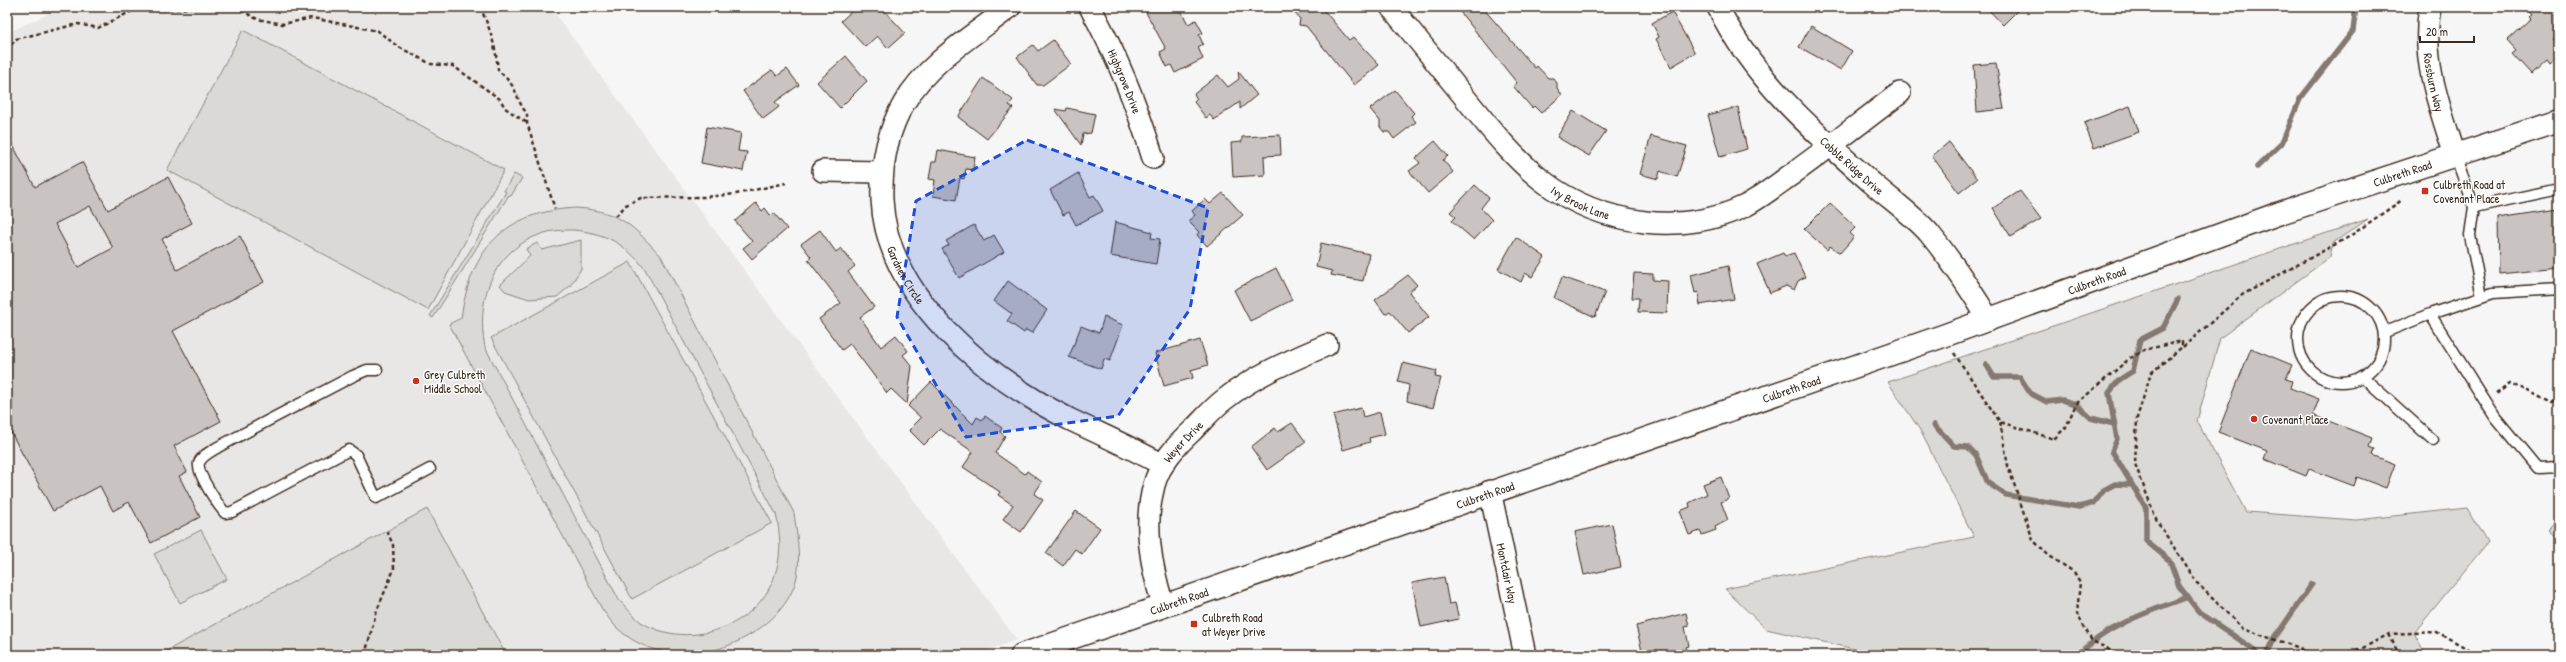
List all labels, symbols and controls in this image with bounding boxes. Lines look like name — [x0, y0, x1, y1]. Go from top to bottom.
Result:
scale bar — [2420, 18, 2474, 44]
text: 20 m — [2426, 23, 2448, 40]
street label: Highgrove Drive — [1104, 46, 1146, 116]
street label: Rossburn Way — [2420, 52, 2449, 114]
street label: Cobble Ridge Drive — [1817, 132, 1888, 198]
street label: Culbreth Road — [2371, 155, 2434, 190]
place label: Culbreth Road at Covenant Place — [2433, 176, 2506, 207]
street label: Ivy Brook Lane — [1548, 181, 1612, 223]
marker: Culbreth Road at Covenant Place — [2420, 186, 2430, 196]
street label: Gardner Circle — [883, 243, 929, 307]
street label: Culbreth Road — [2065, 262, 2128, 298]
place label: Grey Culbreth Middle School — [424, 366, 485, 397]
street label: Culbreth Road — [1760, 371, 1823, 407]
marker: Grey Culbreth Middle School — [411, 376, 421, 386]
place label: Covenant Place — [2262, 411, 2329, 428]
marker: Covenant Place — [2249, 414, 2259, 424]
street label: Weyer Drive — [1159, 416, 1207, 466]
street label: Culbreth Road — [1454, 477, 1517, 513]
street label: Montclair Way — [1493, 541, 1522, 605]
street label: Culbreth Road — [1147, 583, 1211, 619]
place label: Culbreth Road at Weyer Drive — [1202, 609, 1266, 640]
marker: Culbreth Road at Weyer Drive — [1189, 619, 1199, 629]

